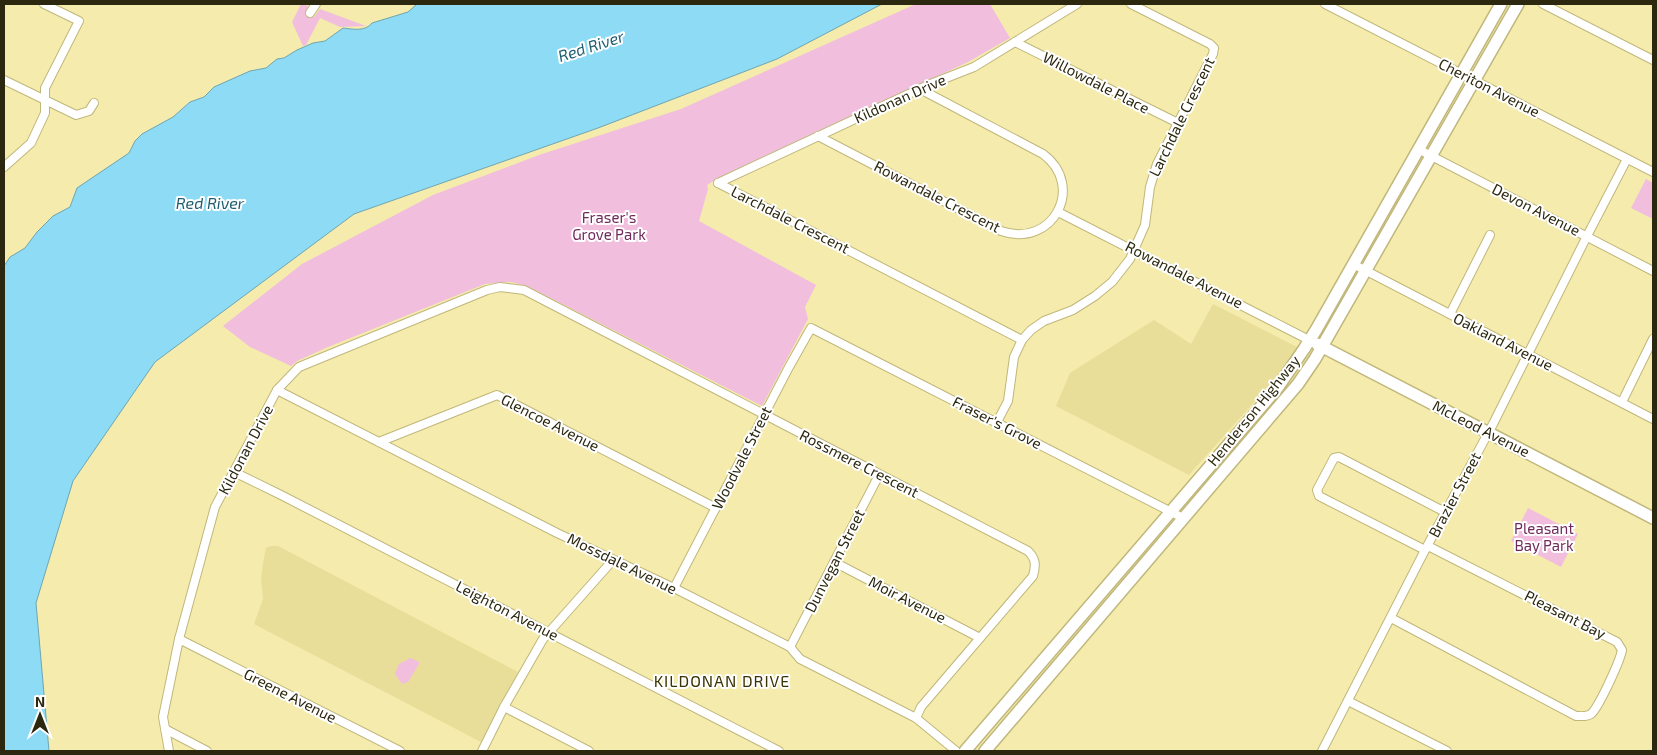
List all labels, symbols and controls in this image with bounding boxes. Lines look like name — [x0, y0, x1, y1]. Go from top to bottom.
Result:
water label: Red River — [555, 26, 627, 65]
street label: Willowdale Place — [1040, 47, 1153, 117]
street label: Larchdale Crescent — [1144, 54, 1218, 179]
street label: Cheriton Avenue — [1436, 54, 1543, 120]
street label: Kildonan Drive — [851, 70, 948, 126]
street label: Rowandale Crescent — [871, 156, 1004, 236]
street label: Devon Avenue — [1489, 179, 1583, 239]
street label: Larchdale Crescent — [728, 182, 853, 257]
water label: Red River — [176, 193, 245, 212]
park label: Fraser's Grove Park — [572, 208, 646, 243]
street label: Rowandale Avenue — [1123, 237, 1246, 312]
street label: Oakland Avenue — [1451, 308, 1556, 374]
street label: Henderson Highway — [1203, 351, 1303, 469]
street label: Glencoe Avenue — [498, 390, 603, 455]
street label: Fraser's Grove — [950, 392, 1045, 452]
street label: McLeod Avenue — [1430, 396, 1533, 460]
street label: Kildonan Drive — [214, 402, 276, 497]
street label: Woodvale Street — [707, 403, 775, 512]
street label: Rossmere Crescent — [797, 425, 922, 501]
street label: Brazier Street — [1424, 449, 1484, 540]
street label: Dunvegan Street — [800, 506, 868, 615]
park label: Pleasant Bay Park — [1514, 519, 1574, 554]
street label: Mossdale Avenue — [565, 529, 680, 597]
street label: Moir Avenue — [866, 572, 949, 626]
street label: Leighton Avenue — [453, 576, 562, 644]
street label: Pleasant Bay — [1522, 586, 1609, 642]
street label: Greene Avenue — [241, 664, 340, 726]
district label: KILDONAN DRIVE — [654, 671, 790, 690]
north arrow — [15, 690, 65, 740]
text: N — [35, 693, 45, 710]

